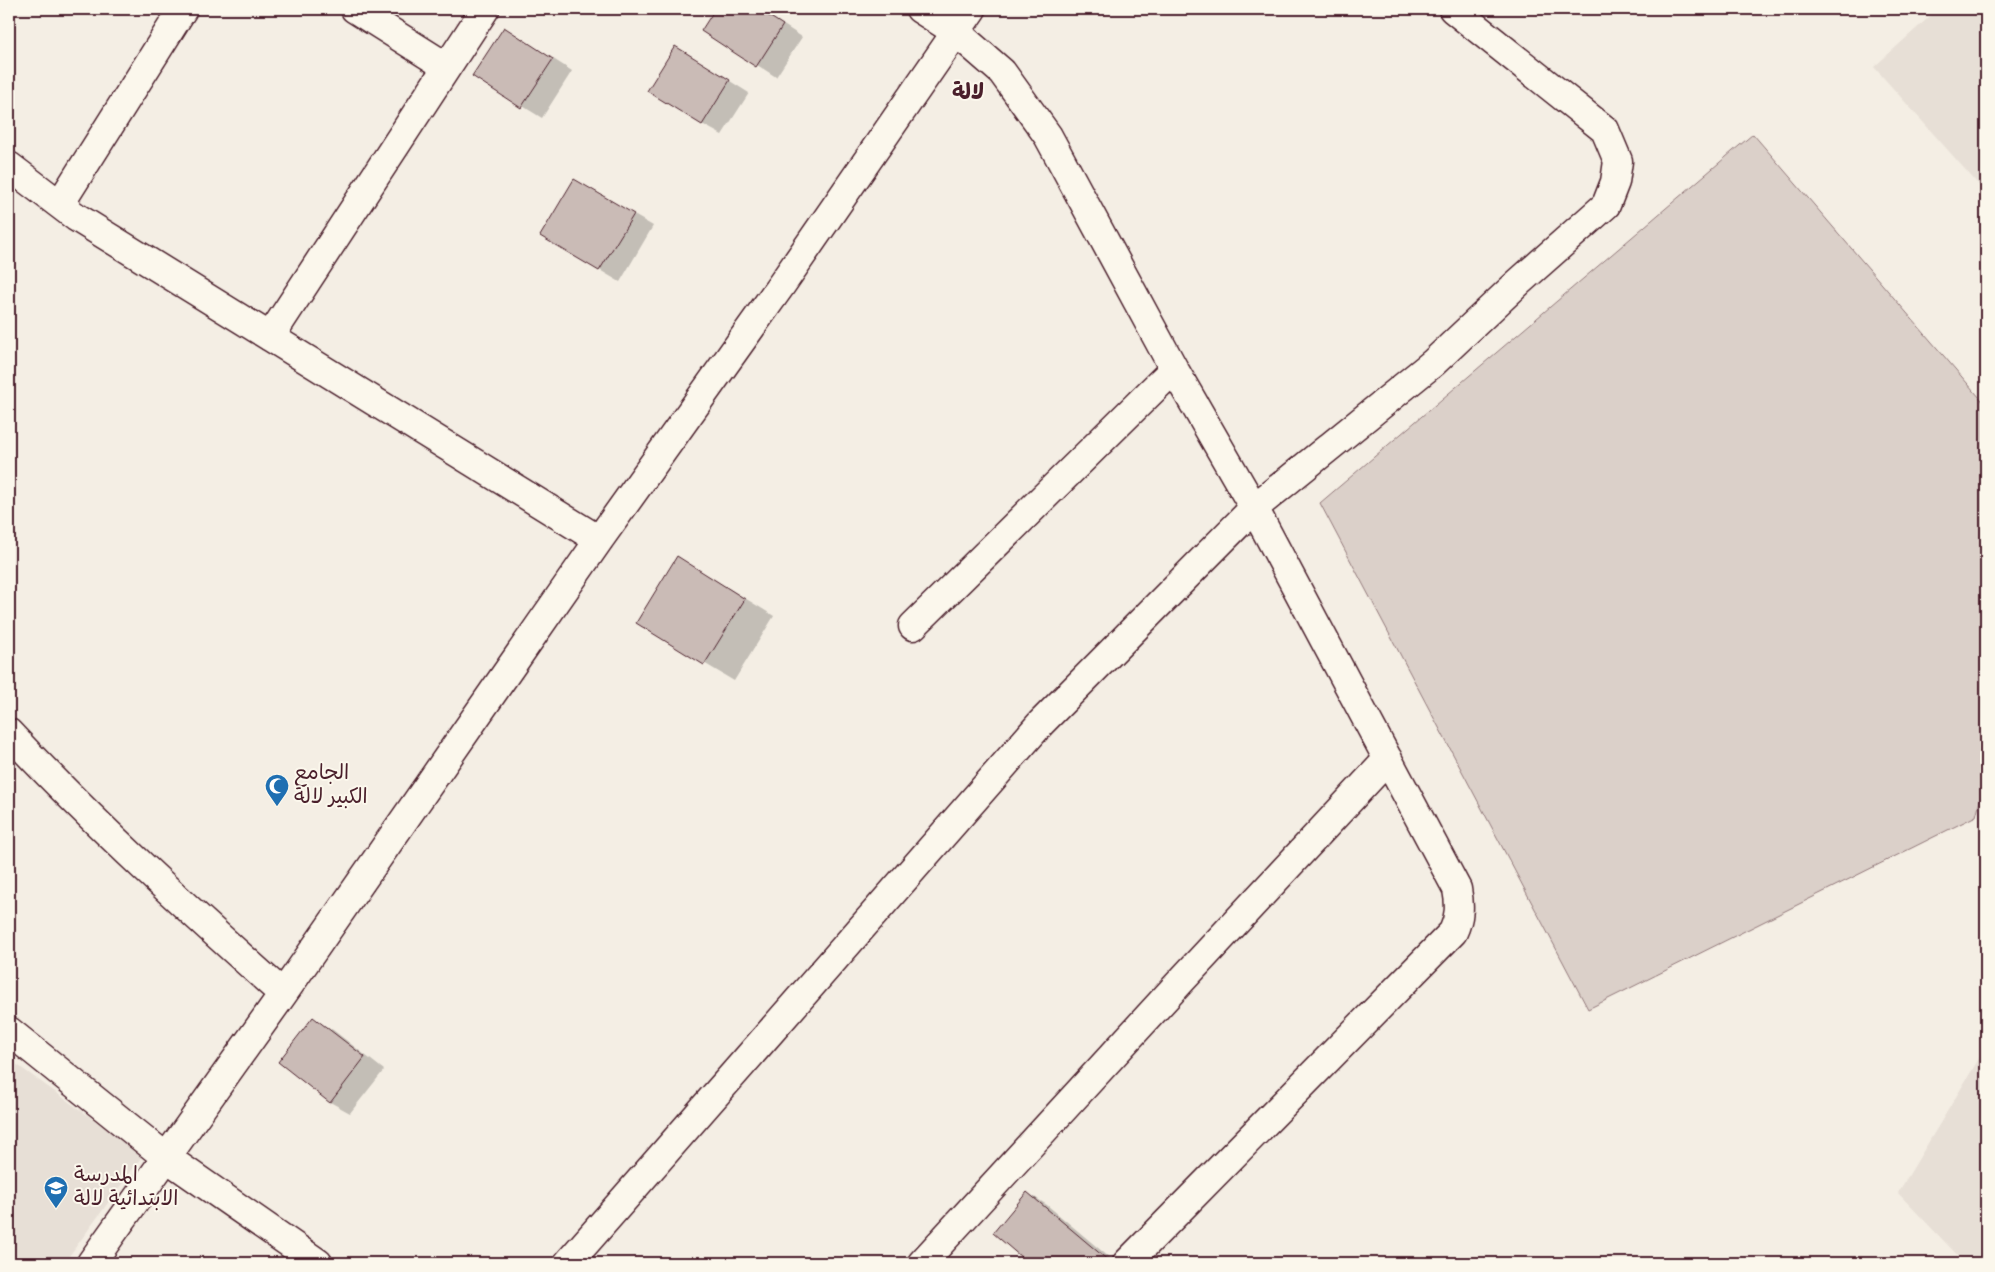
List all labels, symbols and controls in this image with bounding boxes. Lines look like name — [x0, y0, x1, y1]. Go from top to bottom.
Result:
district label: لالة — [952, 78, 984, 110]
place label: الجامع الكبير لالة — [294, 759, 368, 813]
mosque icon: الجامع الكبير لالة — [264, 773, 290, 807]
place label: المدرسة الابتدائية لالة — [74, 1161, 178, 1215]
school or university icon: المدرسة الابتدائية لالة — [43, 1175, 69, 1209]

